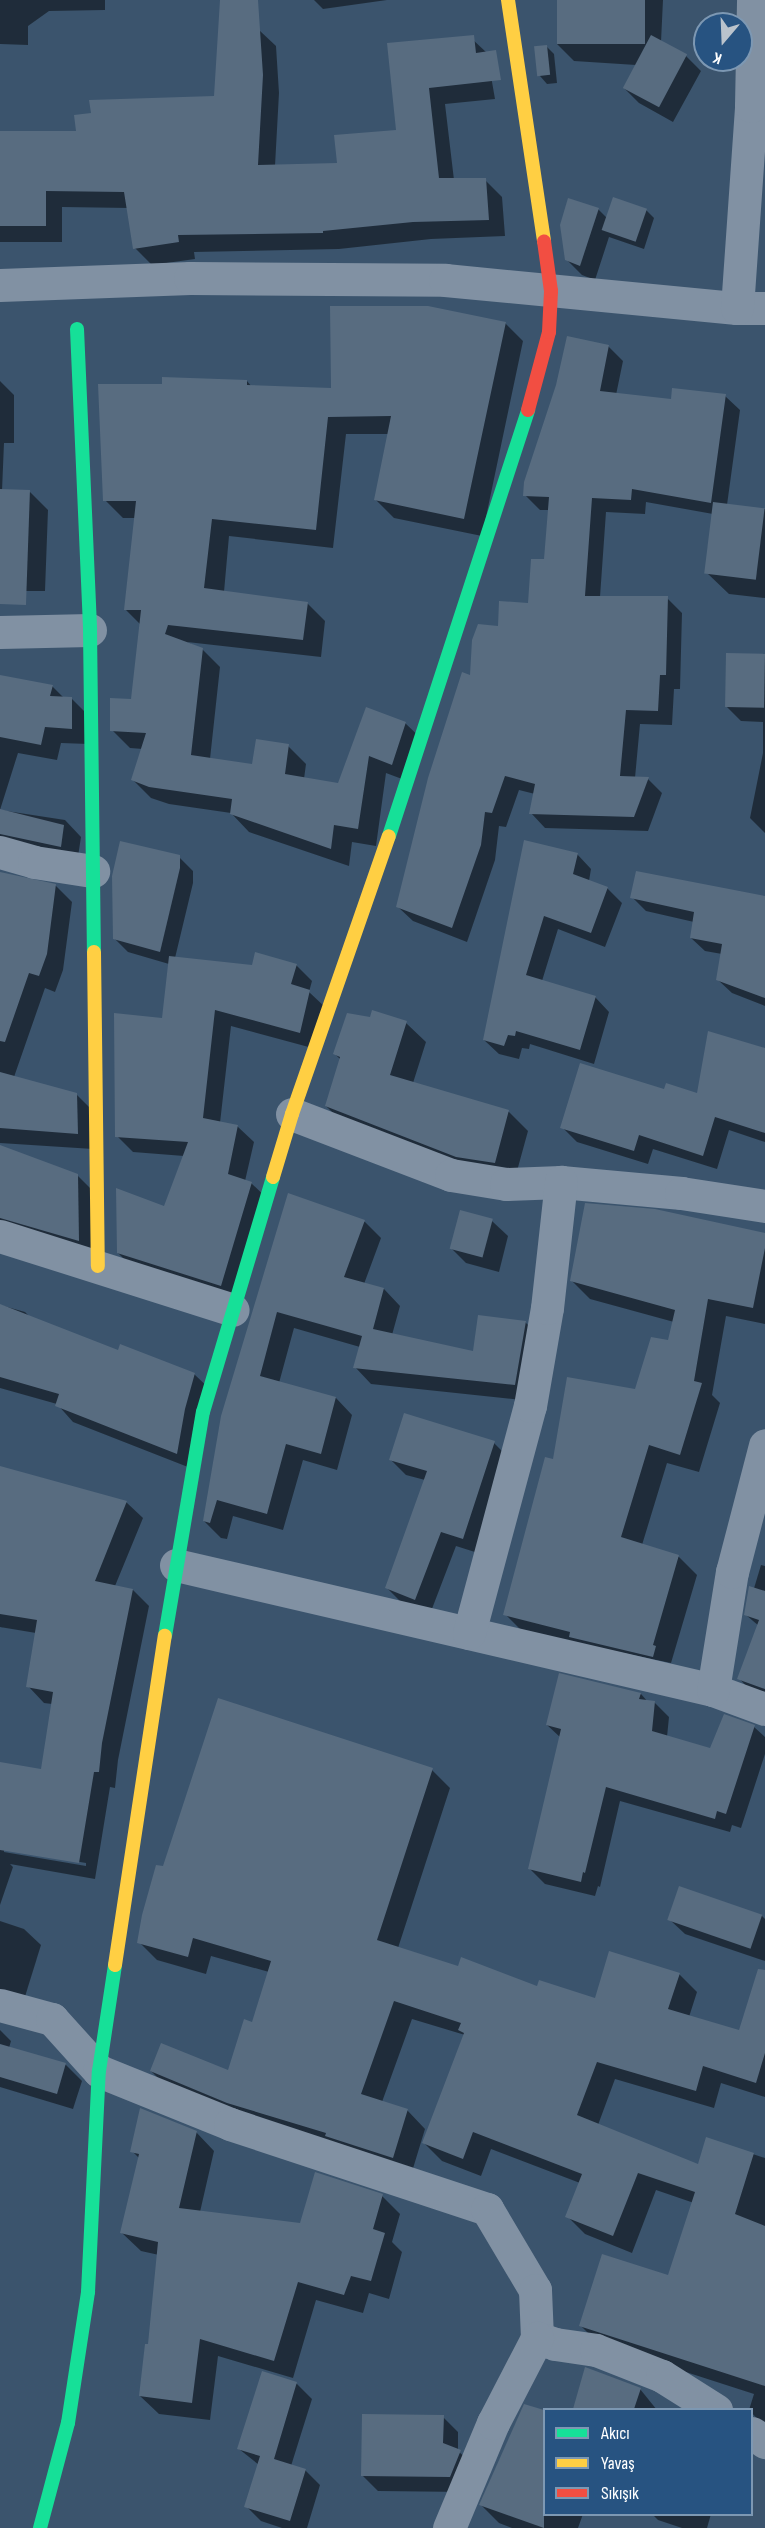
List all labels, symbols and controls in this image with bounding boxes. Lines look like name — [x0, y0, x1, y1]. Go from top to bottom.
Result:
north arrow — [693, 12, 753, 72]
text: K — [711, 47, 724, 68]
legend — [543, 2408, 753, 2516]
text: Akıcı — [601, 2423, 630, 2444]
text: Yavaş — [601, 2453, 635, 2474]
text: Sıkışık — [601, 2483, 639, 2504]

